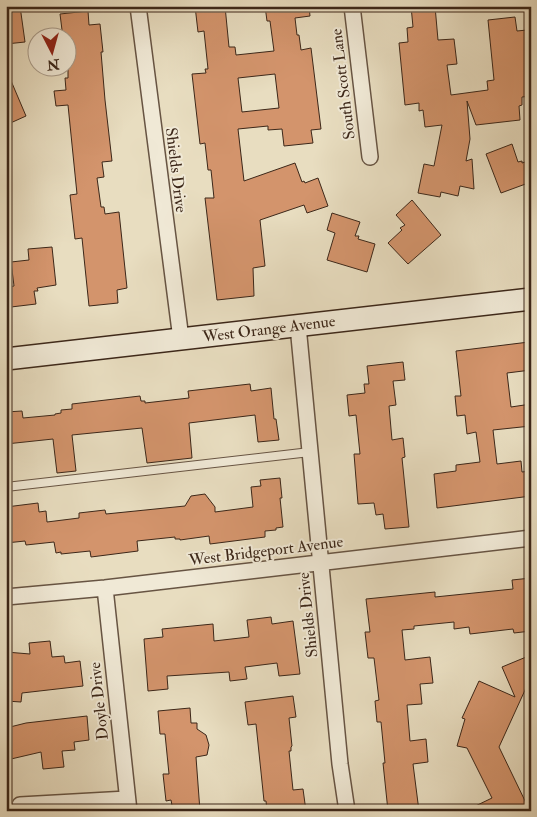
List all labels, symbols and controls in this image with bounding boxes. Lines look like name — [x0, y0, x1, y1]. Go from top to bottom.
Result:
street label: South Scott Lane — [326, 27, 360, 141]
north arrow — [28, 28, 78, 78]
text: N — [46, 55, 61, 74]
street label: Shields Drive — [161, 126, 191, 214]
street label: West Orange Avenue — [200, 311, 337, 347]
street label: West Bridgeport Avenue — [187, 532, 345, 571]
street label: Shields Drive — [294, 571, 322, 659]
street label: Doyle Drive — [85, 661, 113, 741]

